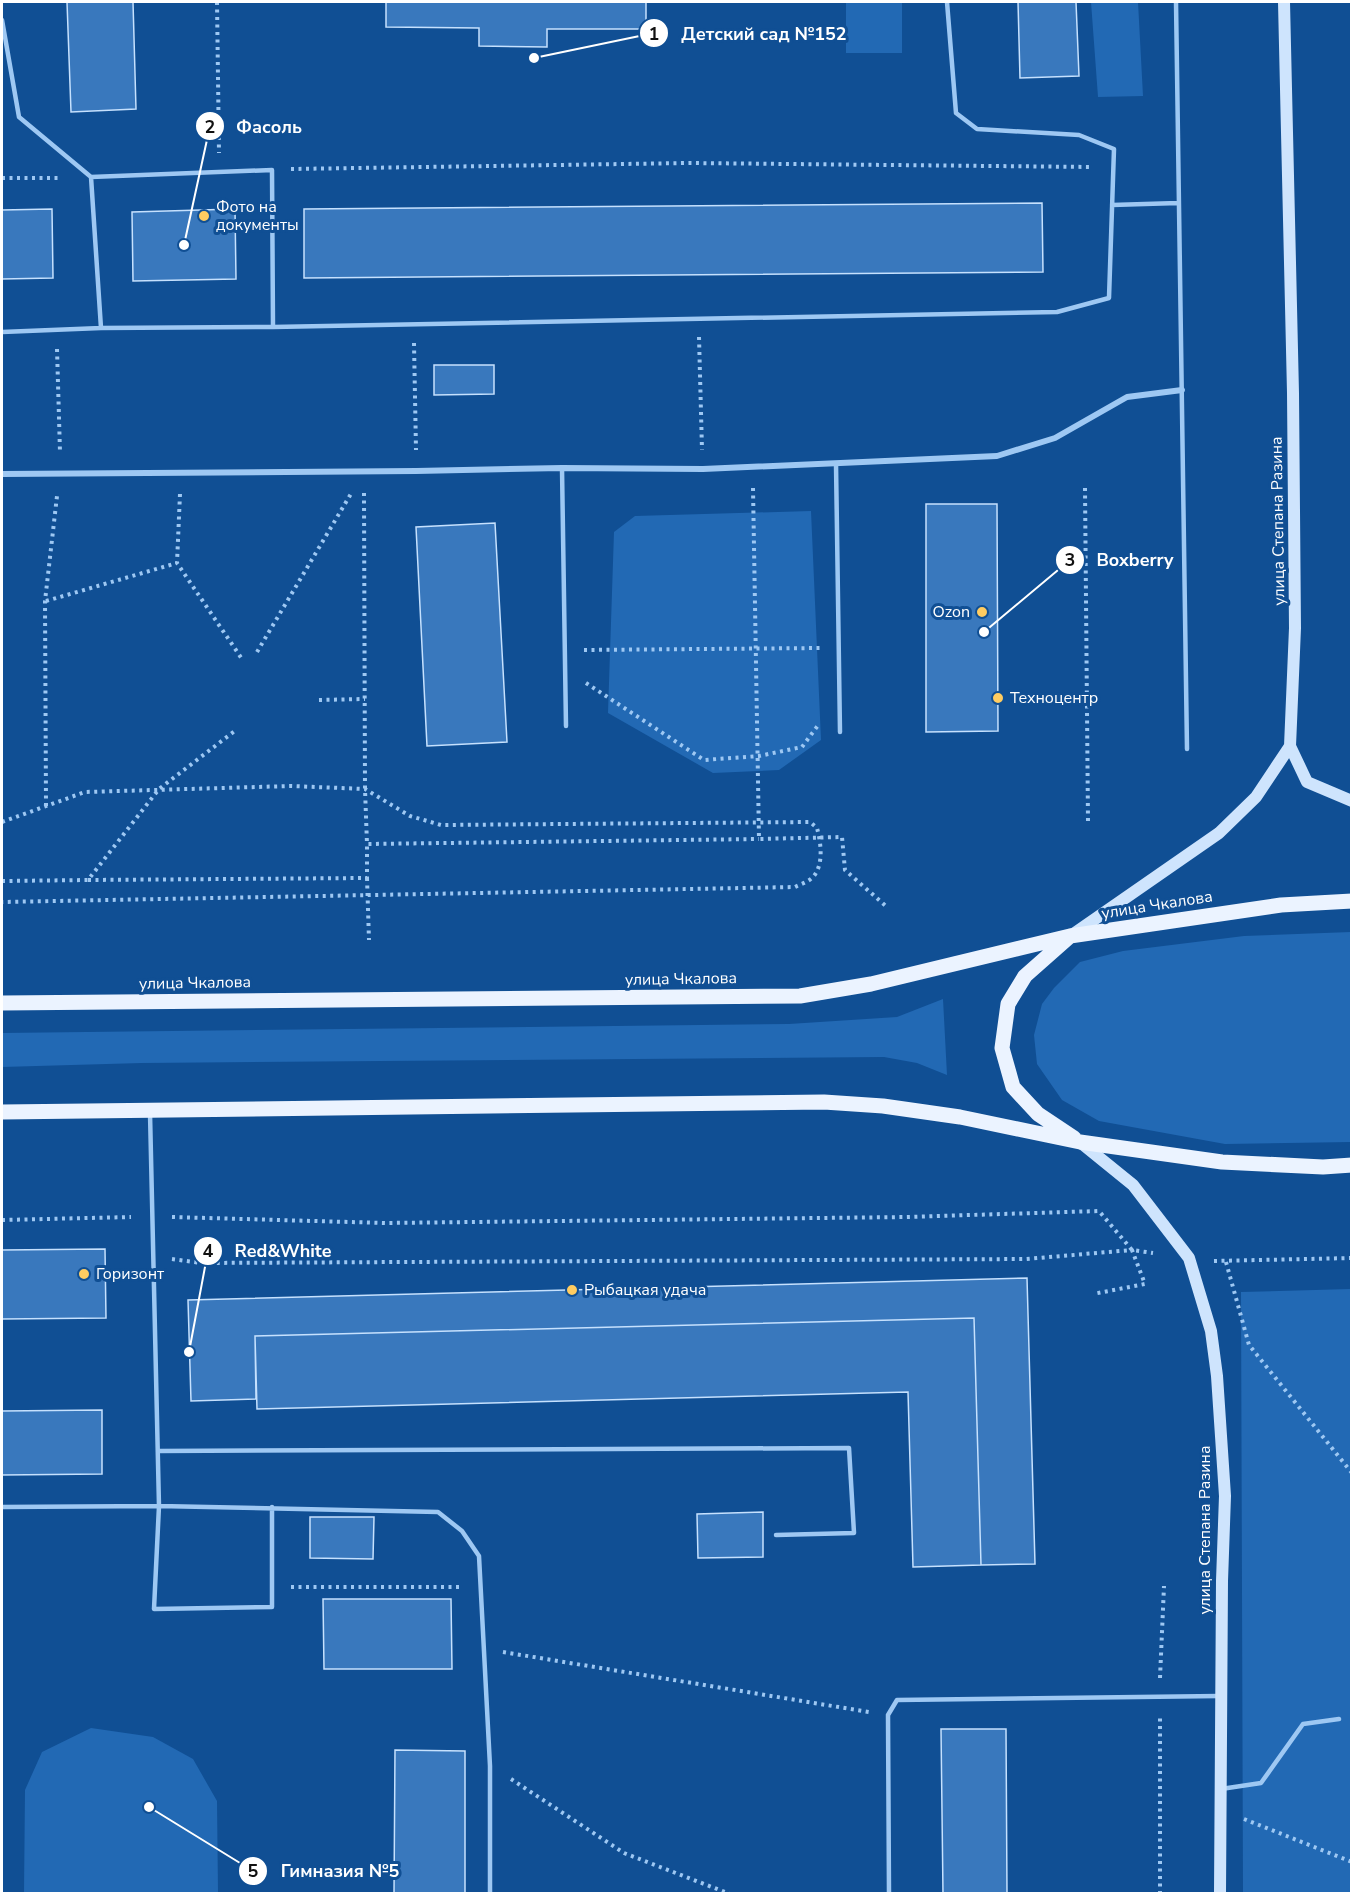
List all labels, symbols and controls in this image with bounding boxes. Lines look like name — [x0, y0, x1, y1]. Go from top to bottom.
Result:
callout: Детский сад №152 — [639, 15, 858, 51]
text: 1 — [649, 22, 659, 46]
text: Детский сад №152 — [681, 22, 847, 46]
callout: Фасоль — [195, 108, 314, 144]
text: 2 — [205, 115, 215, 139]
text: Фасоль — [236, 115, 302, 139]
place label: Фото на документы — [216, 196, 299, 236]
marker: Фото на документы — [197, 209, 211, 223]
street label: улица Степана Разина — [1266, 436, 1290, 606]
callout: Boxberry — [1055, 542, 1186, 578]
text: 3 — [1065, 548, 1075, 572]
text: Boxberry — [1096, 548, 1174, 572]
place label: Ozon — [932, 601, 970, 623]
marker: Ozon — [975, 605, 989, 619]
place label: Техноцентр — [1010, 687, 1098, 709]
marker: Техноцентр — [991, 691, 1005, 705]
street label: улица Чкалова — [1100, 885, 1214, 925]
street label: улица Чкалова — [625, 967, 737, 991]
street label: улица Чкалова — [139, 971, 251, 995]
callout: Red&White — [193, 1233, 344, 1269]
text: 4 — [203, 1239, 214, 1263]
text: Red&White — [235, 1239, 332, 1263]
place label: Горизонт — [96, 1263, 165, 1285]
marker: Горизонт — [77, 1267, 91, 1281]
place label: Рыбацкая удача — [584, 1279, 706, 1301]
marker: Рыбацкая удача — [565, 1283, 579, 1297]
street label: улица Степана Разина — [1194, 1445, 1216, 1615]
callout: Гимназия №5 — [238, 1853, 411, 1889]
text: 5 — [248, 1859, 259, 1883]
text: Гимназия №5 — [281, 1859, 400, 1883]

